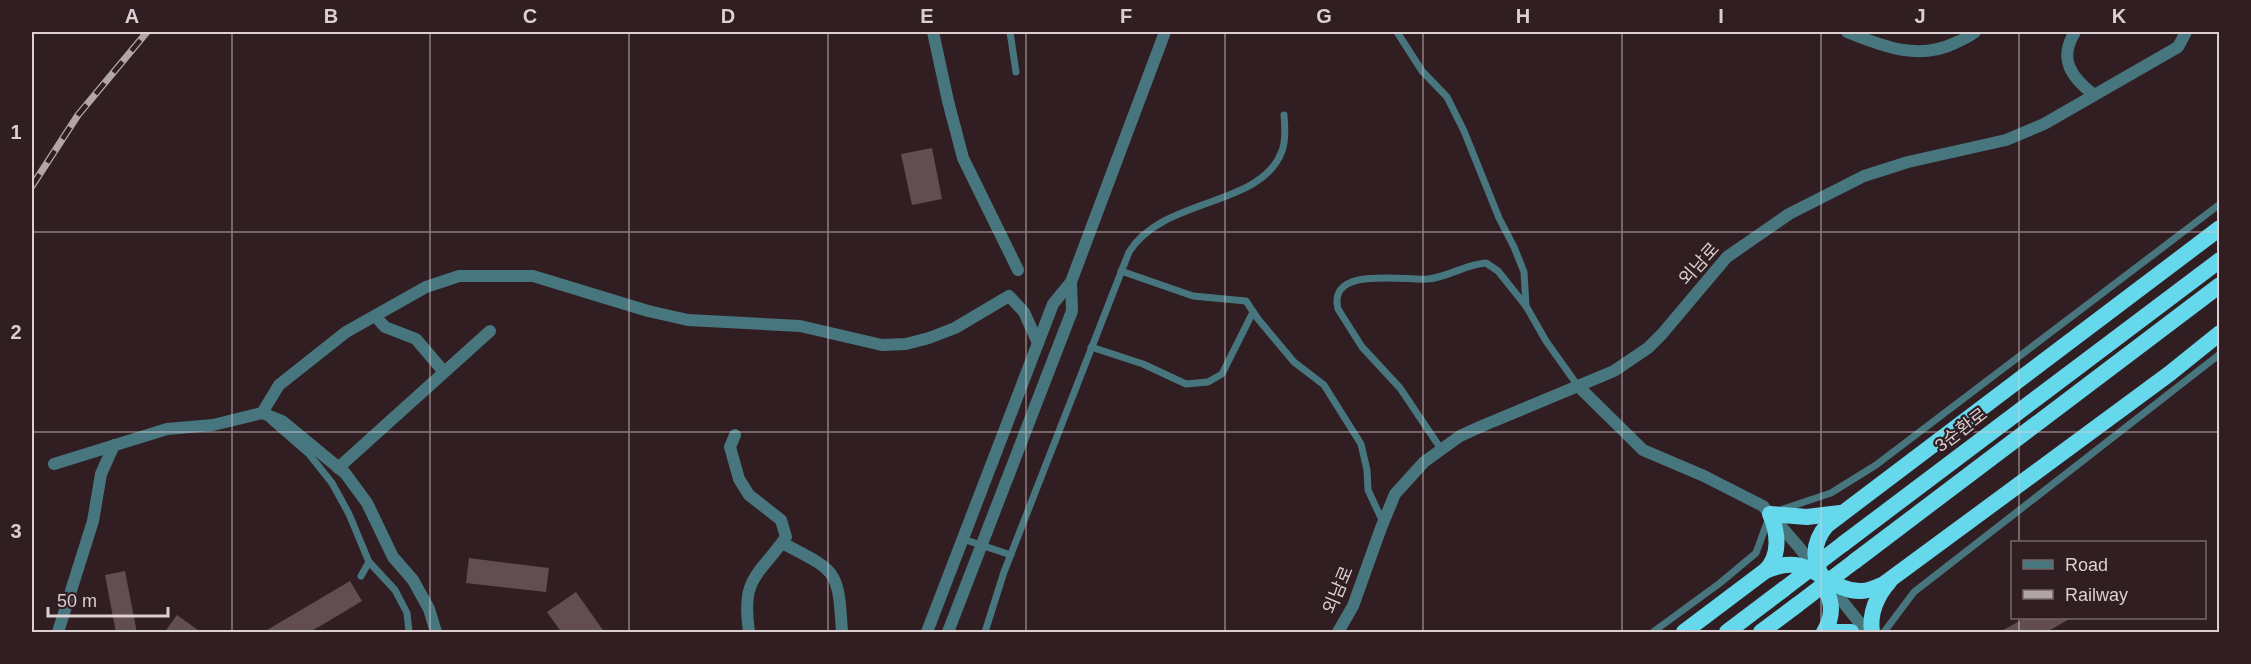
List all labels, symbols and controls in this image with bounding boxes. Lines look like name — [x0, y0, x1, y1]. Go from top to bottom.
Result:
text: A — [125, 5, 139, 27]
text: B — [324, 5, 338, 27]
text: C — [523, 5, 537, 27]
text: D — [721, 5, 735, 27]
text: E — [920, 5, 934, 27]
text: F — [1120, 5, 1132, 27]
text: G — [1316, 5, 1332, 27]
text: H — [1516, 5, 1530, 27]
text: I — [1718, 5, 1724, 27]
text: J — [1914, 5, 1926, 27]
text: K — [2112, 5, 2127, 27]
text: 1 — [10, 121, 22, 143]
street label: 외남로 — [1675, 239, 1723, 289]
text: 2 — [10, 321, 22, 343]
street label: 3순환로 — [1931, 404, 1991, 456]
text: 3 — [10, 520, 22, 542]
legend — [2011, 541, 2206, 619]
text: Road — [2065, 555, 2108, 575]
street label: 외남로 — [1319, 563, 1357, 617]
scale bar — [48, 580, 168, 618]
text: Railway — [2065, 585, 2128, 605]
text: 50 m — [57, 591, 97, 611]

